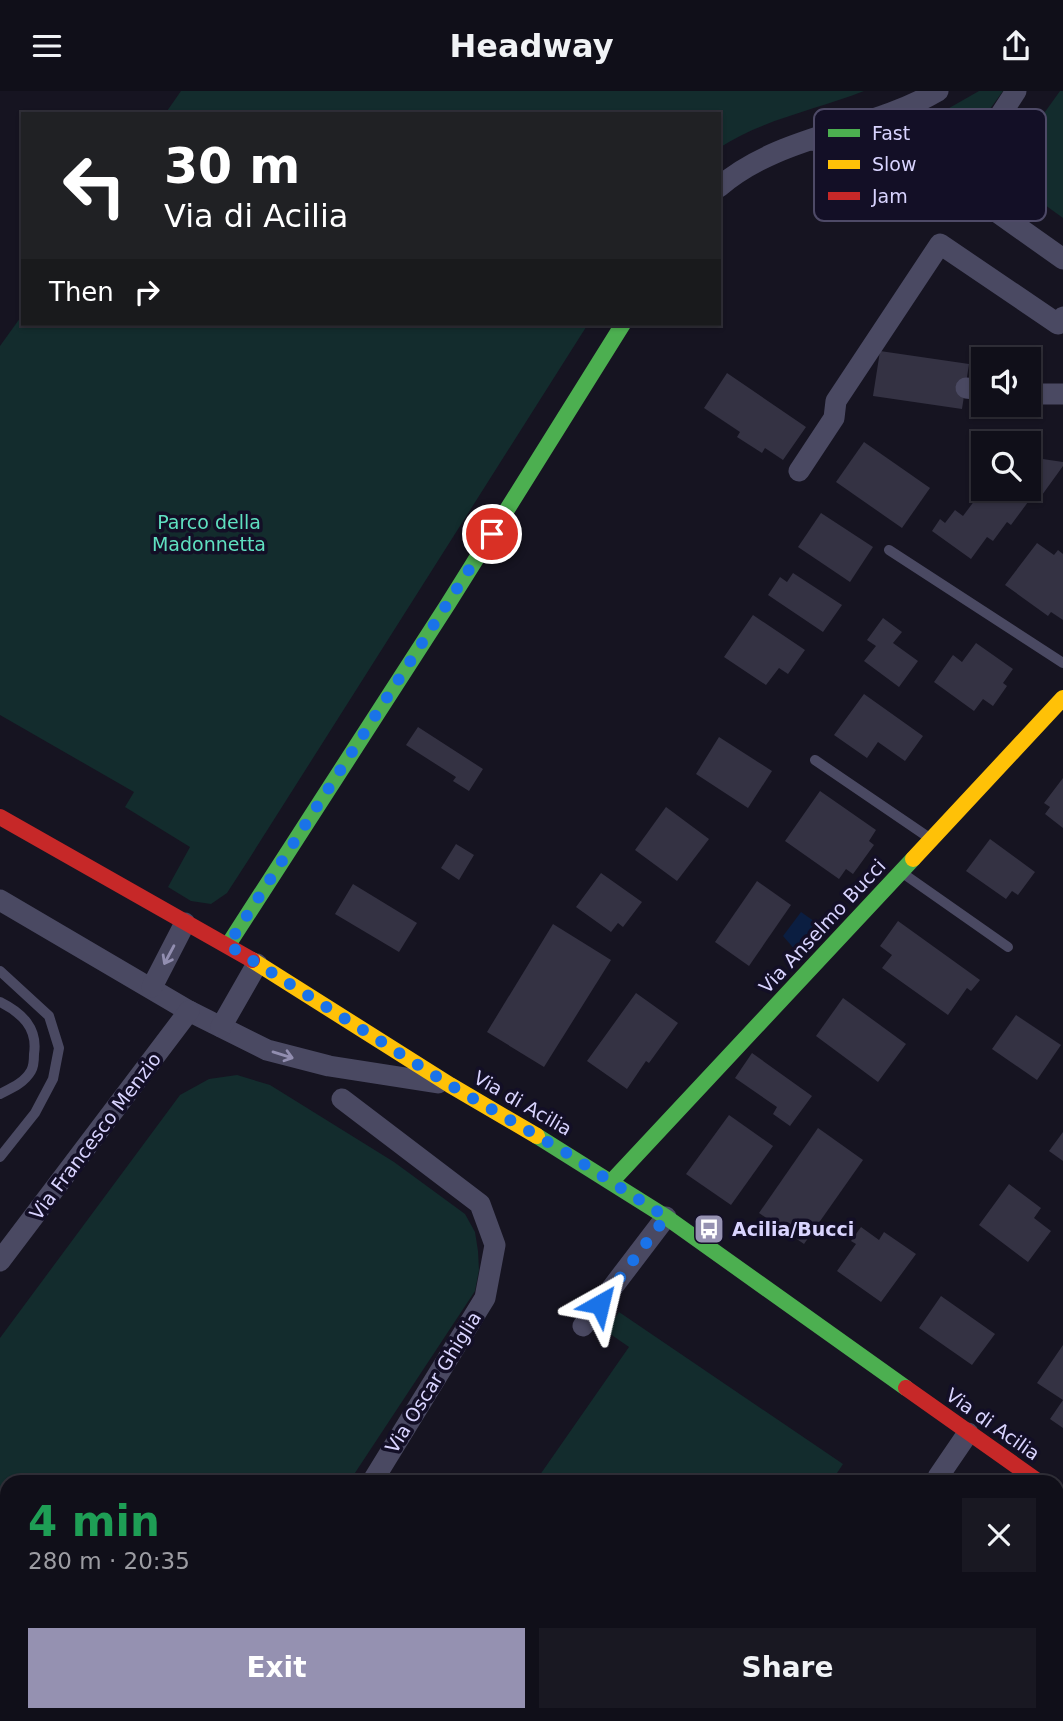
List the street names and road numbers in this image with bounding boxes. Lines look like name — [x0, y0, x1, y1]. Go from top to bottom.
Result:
street label: Via Anselmo Bucci — [754, 855, 890, 997]
street label: Via Francesco Menzio — [25, 1048, 165, 1224]
street label: Via di Acilia — [470, 1066, 576, 1140]
street label: Via Oscar Ghiglia — [381, 1307, 485, 1457]
street label: Via di Acilia — [942, 1384, 1044, 1464]

